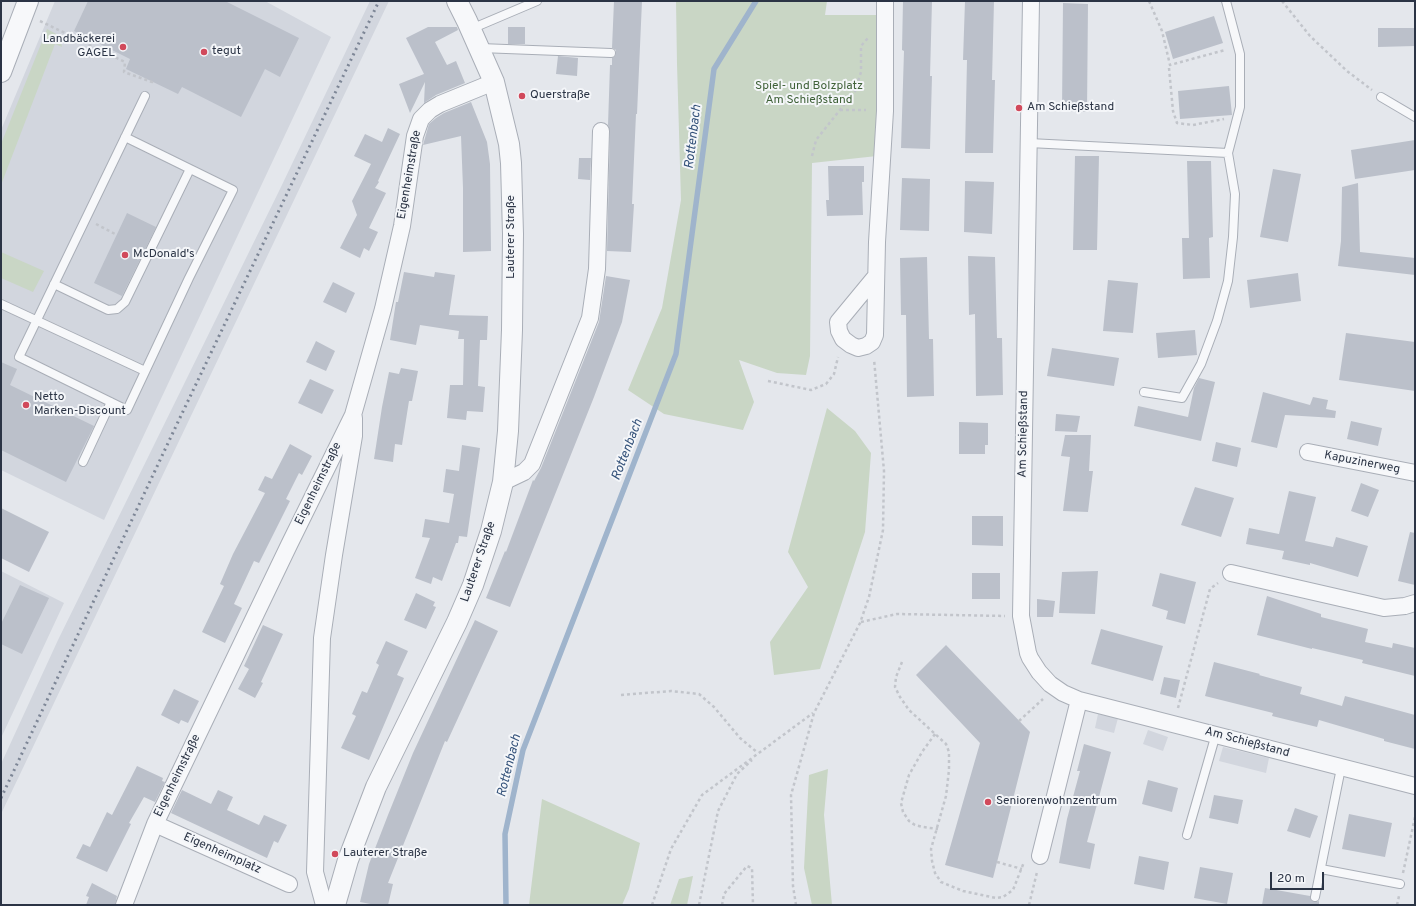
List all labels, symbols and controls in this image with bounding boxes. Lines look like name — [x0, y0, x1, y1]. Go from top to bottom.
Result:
place label: Landbäckerei GAGEL — [43, 33, 115, 61]
marker: Landbäckerei GAGEL — [118, 42, 128, 52]
place label: tegut — [212, 45, 241, 59]
marker: tegut — [199, 47, 209, 57]
park label: Spiel- und Bolzplatz Am Schießstand — [755, 80, 863, 108]
place label: Querstraße — [530, 89, 590, 103]
marker: Querstraße — [517, 91, 527, 101]
place label: Am Schießstand — [1027, 101, 1114, 115]
marker: Am Schießstand — [1014, 103, 1024, 113]
water label: Rottenbach — [682, 104, 706, 170]
street label: Eigenheimstraße — [395, 129, 425, 221]
street label: Lauterer Straße — [505, 195, 519, 279]
place label: McDonald's — [133, 248, 195, 262]
marker: McDonald's — [120, 250, 130, 260]
street label: Am Schießstand — [1016, 390, 1032, 478]
place label: Netto Marken-Discount — [34, 391, 126, 419]
marker: Netto Marken-Discount — [21, 400, 31, 410]
water label: Rottenbach — [609, 417, 647, 483]
street label: Eigenheimstraße — [293, 440, 345, 528]
street label: Kapuzinerweg — [1323, 449, 1401, 477]
street label: Lauterer Straße — [458, 520, 500, 604]
street label: Am Schießstand — [1203, 725, 1291, 761]
street label: Eigenheimstraße — [152, 732, 204, 820]
water label: Rottenbach — [495, 733, 525, 799]
place label: Seniorenwohnzentrum — [996, 795, 1117, 809]
marker: Seniorenwohnzentrum — [983, 797, 993, 807]
street label: Eigenheimplatz — [181, 830, 263, 878]
place label: Lauterer Straße — [343, 847, 427, 861]
marker: Lauterer Straße — [330, 849, 340, 859]
scale bar — [1272, 864, 1326, 890]
text: 20 m — [1277, 871, 1305, 887]

